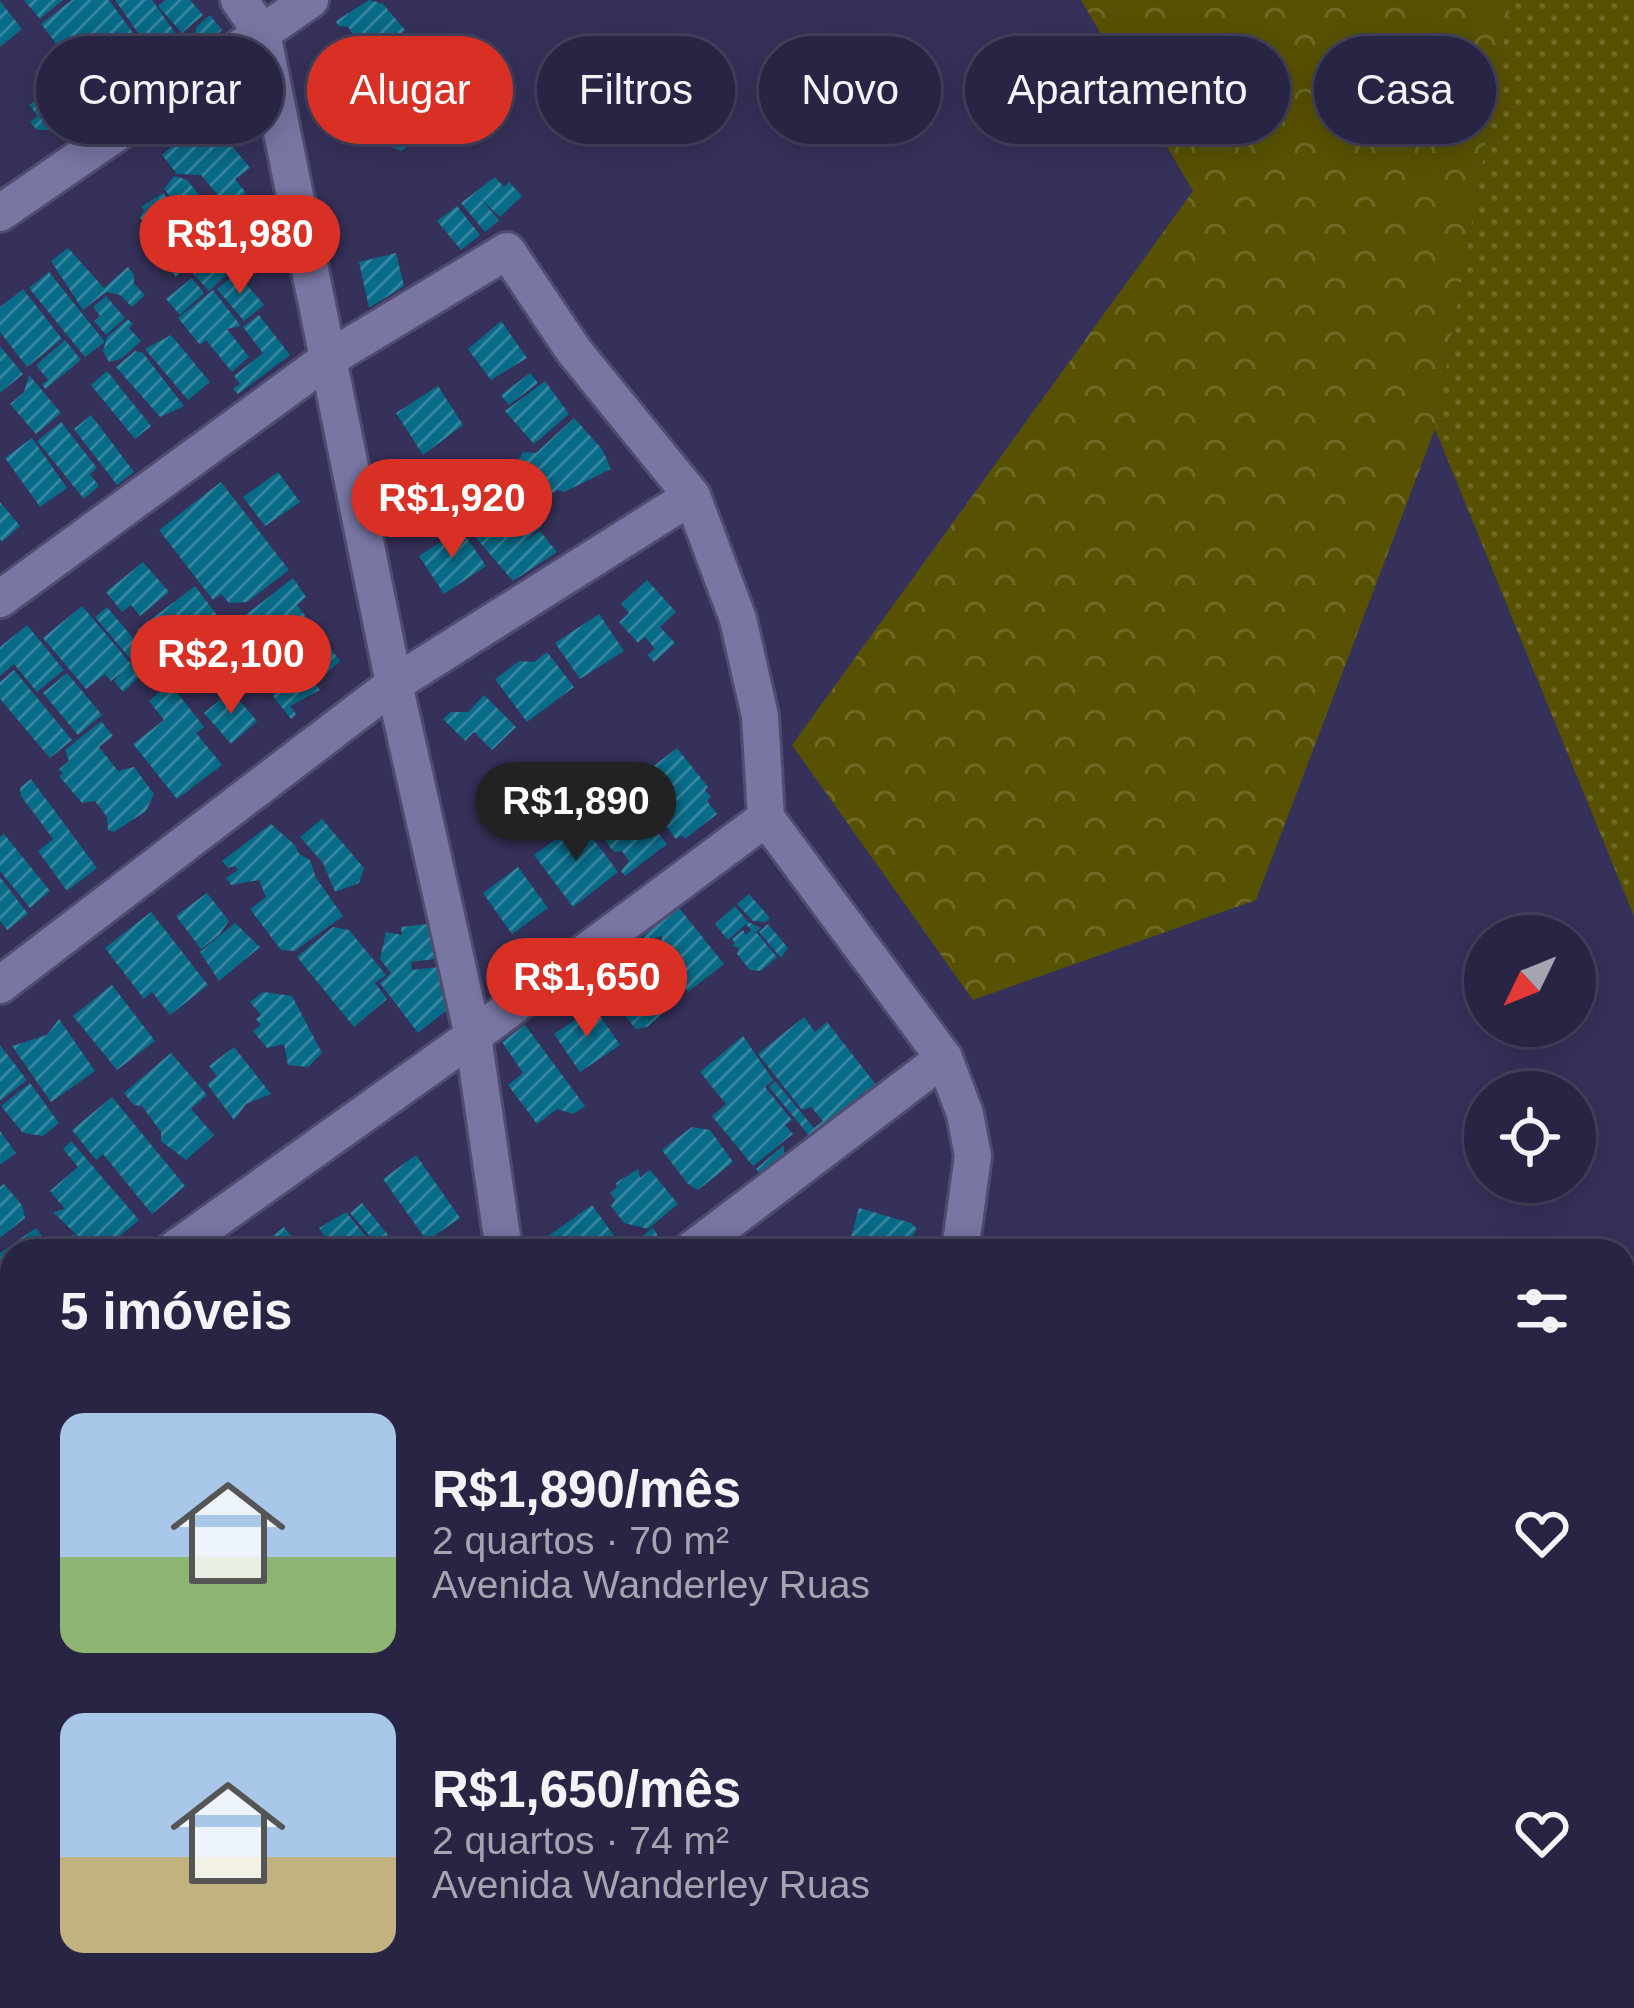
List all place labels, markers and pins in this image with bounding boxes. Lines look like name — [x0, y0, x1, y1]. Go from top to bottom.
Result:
pin: R$1,980 — [129, 195, 351, 297]
pin: R$1,920 — [341, 459, 563, 561]
pin: R$2,100 — [120, 615, 342, 717]
pin: R$1,890 — [465, 762, 687, 864]
pin: R$1,650 — [476, 938, 698, 1040]

